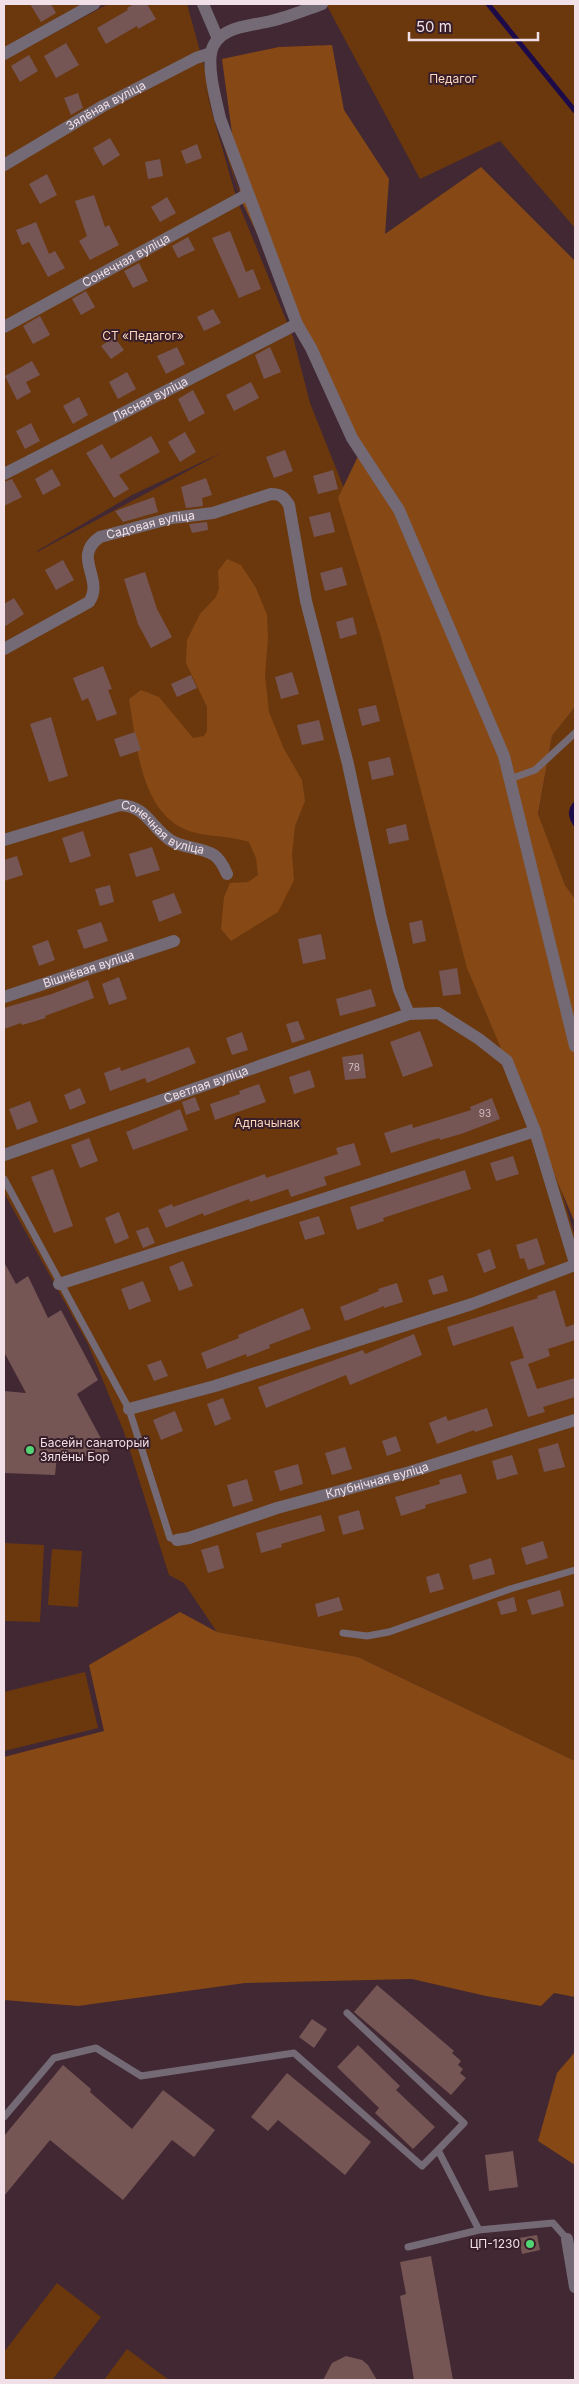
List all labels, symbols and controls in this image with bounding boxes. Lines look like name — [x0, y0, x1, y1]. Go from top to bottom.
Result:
scale bar — [409, 10, 538, 42]
text: 50 m — [416, 17, 452, 36]
park label: Педагог — [429, 71, 477, 86]
street label: Зялёная вуліца — [63, 77, 148, 133]
street label: Сонечная вуліца — [79, 230, 172, 290]
park label: СТ «Педагог» — [102, 328, 184, 343]
street label: Лясная вуліца — [109, 373, 190, 424]
street label: Садовая вуліца — [104, 507, 195, 542]
street label: Сонечная вуліца — [120, 797, 206, 857]
street label: Вішнёвая вуліца — [41, 947, 136, 991]
house number: 78 — [348, 1061, 360, 1073]
street label: Светлая вуліца — [162, 1063, 250, 1106]
house number: 93 — [479, 1107, 491, 1119]
park label: Адпачынак — [234, 1115, 300, 1130]
place label: Басейн санаторый Зялёны Бор — [40, 1435, 149, 1464]
marker: Басейн санаторый Зялёны Бор — [24, 1444, 36, 1456]
street label: Клубнічная вуліца — [324, 1459, 430, 1501]
place label: ЦП-1230 — [470, 2236, 520, 2251]
marker: ЦП-1230 — [524, 2238, 536, 2250]

